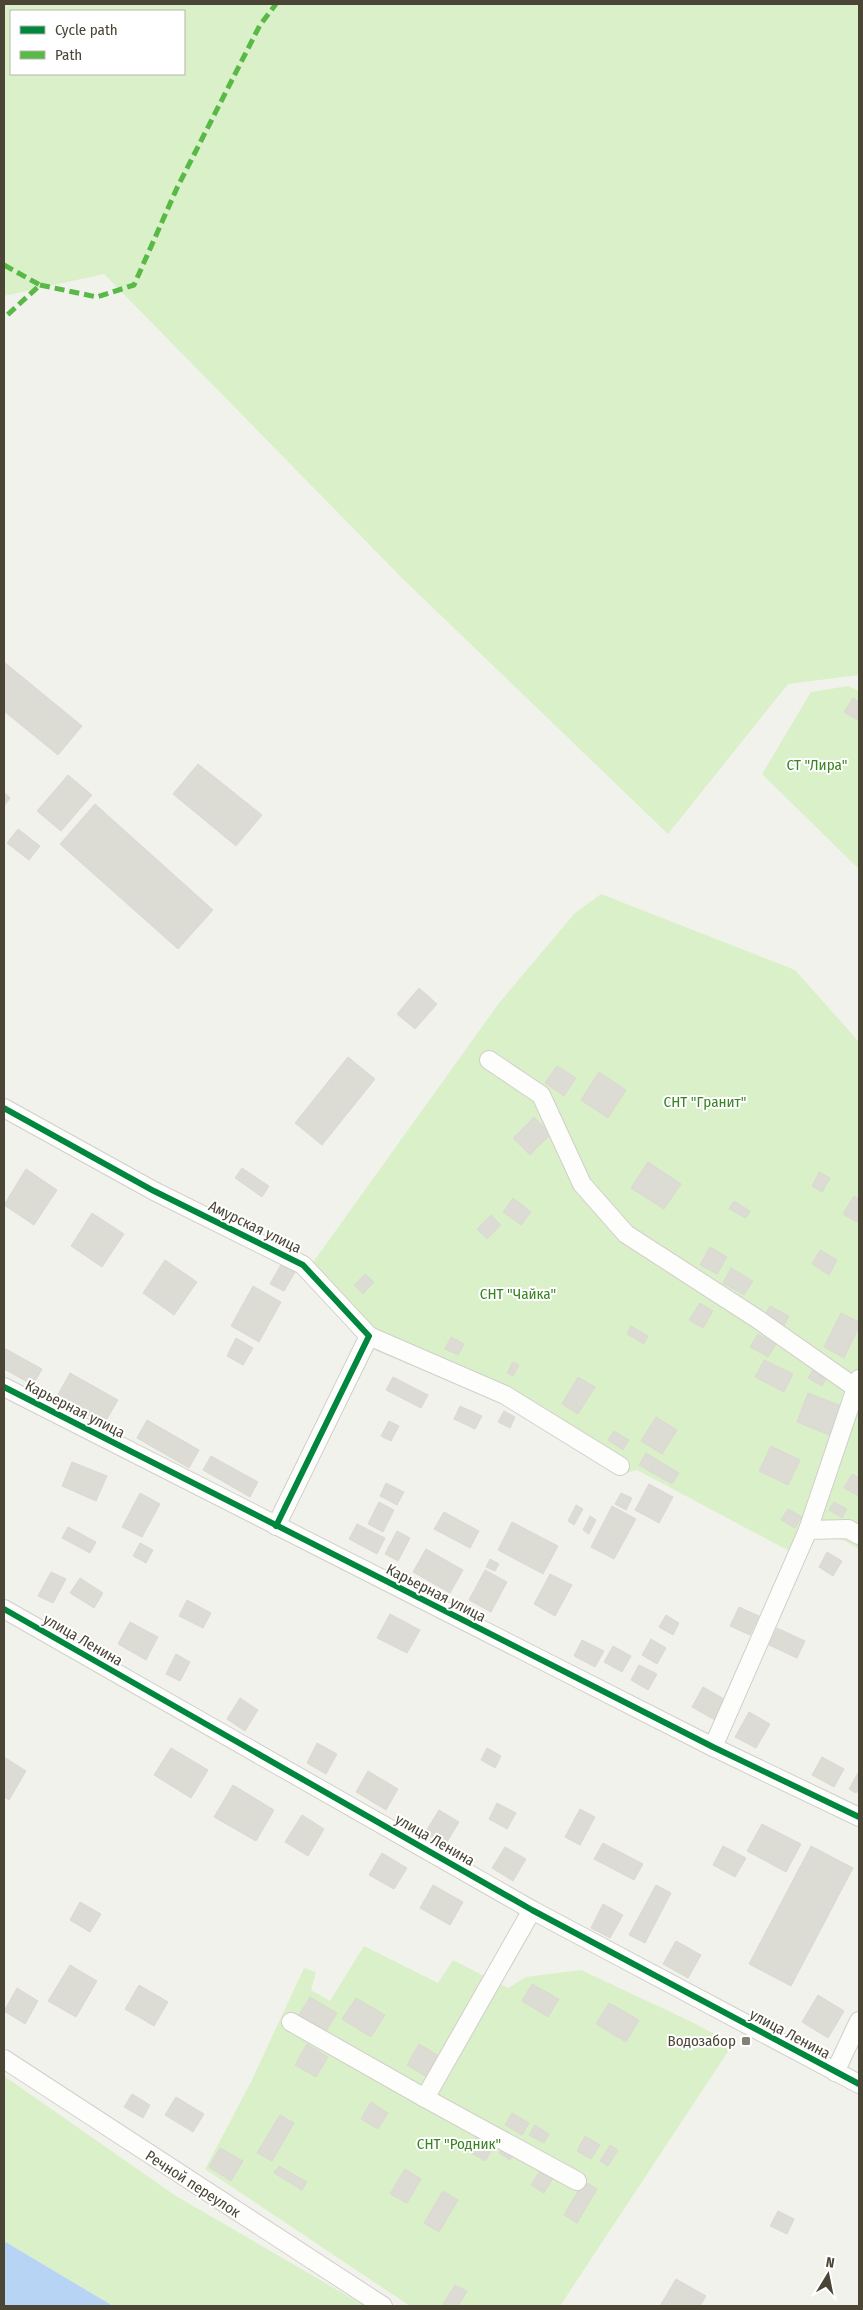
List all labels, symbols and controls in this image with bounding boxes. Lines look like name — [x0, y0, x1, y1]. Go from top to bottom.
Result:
legend — [10, 10, 185, 75]
text: Cycle path — [55, 21, 118, 39]
text: Path — [55, 46, 82, 64]
park label: СТ "Лира" — [787, 756, 847, 774]
park label: СНТ "Гранит" — [664, 1093, 746, 1111]
street label: Амурская улица — [206, 1197, 304, 1257]
park label: СНТ "Чайка" — [480, 1285, 556, 1303]
street label: Карьерная улица — [22, 1376, 128, 1442]
street label: Карьерная улица — [383, 1560, 489, 1626]
street label: улица Ленина — [40, 1610, 126, 1670]
street label: улица Ленина — [392, 1810, 478, 1870]
street label: улица Ленина — [747, 2005, 833, 2063]
place label: Водозабор — [667, 2032, 736, 2050]
marker: Водозабор — [740, 2035, 752, 2047]
park label: СНТ "Родник" — [417, 2135, 501, 2153]
street label: Речной переулок — [142, 2147, 244, 2221]
north arrow — [803, 2250, 853, 2300]
text: N — [825, 2254, 836, 2272]

